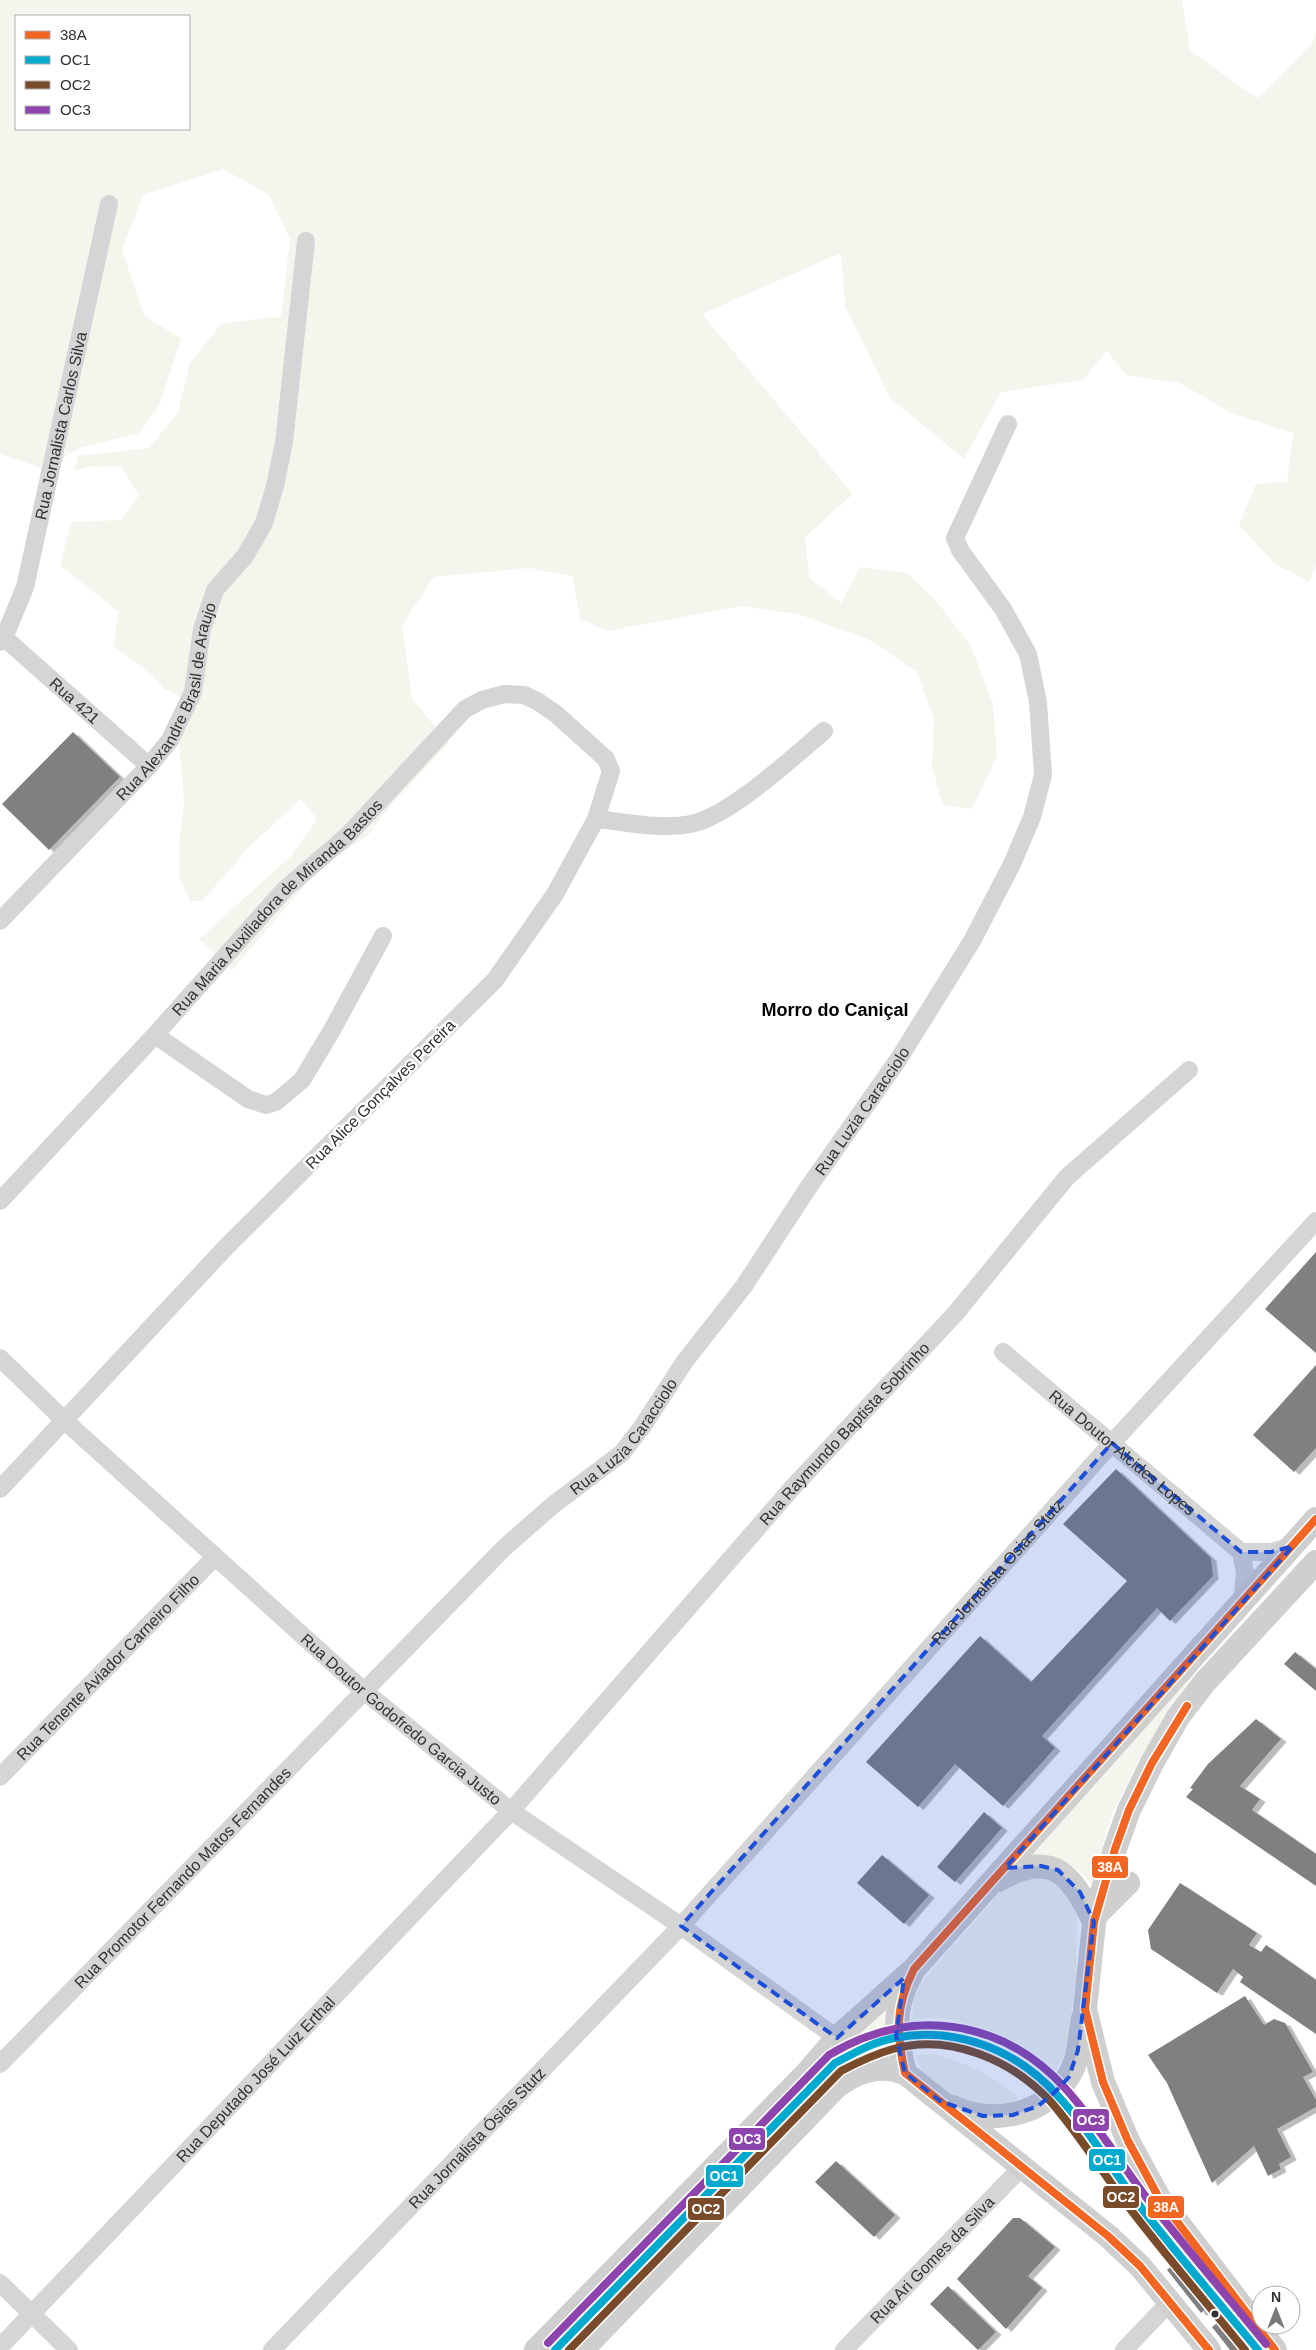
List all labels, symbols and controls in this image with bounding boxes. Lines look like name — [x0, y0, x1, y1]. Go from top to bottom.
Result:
legend — [15, 15, 190, 130]
text: 38A — [60, 26, 87, 43]
text: OC1 — [60, 51, 91, 68]
text: OC2 — [60, 76, 91, 93]
text: OC3 — [60, 101, 91, 118]
street label: Rua Jornalista Carlos Silva — [32, 330, 90, 521]
street label: Rua Alexandre Brasil de Araujo — [113, 600, 219, 804]
street label: Rua 421 — [46, 674, 103, 727]
street label: Rua Maria Auxiliadora de Miranda Bastos — [169, 796, 386, 1019]
district label: Morro do Caniçal — [761, 1000, 909, 1020]
street label: Rua Alice Gonçalves Pereira — [302, 1016, 458, 1172]
street label: Rua Luzia Caracciolo — [812, 1044, 913, 1178]
street label: Rua Raymundo Baptista Sobrinho — [756, 1339, 933, 1529]
street label: Rua Luzia Caracciolo — [567, 1375, 680, 1498]
street label: Rua Doutor Alcides Lopes — [1046, 1387, 1198, 1519]
street label: Rua Jornalista Osias Stutz — [928, 1496, 1067, 1648]
street label: Rua Tenente Aviador Carneiro Filho — [13, 1571, 203, 1764]
street label: Rua Doutor Godofredo Garcia Justo — [297, 1630, 505, 1809]
street label: Rua Promotor Fernando Matos Fernandes — [71, 1764, 294, 1991]
line badge: 38A — [1091, 1855, 1129, 1879]
text: 38A — [1097, 1859, 1123, 1875]
street label: Rua Deputado José Luiz Erthal — [173, 1993, 338, 2166]
street label: Rua Jornalista Ósias Stutz — [406, 2064, 549, 2212]
line badge: OC3 — [1072, 2108, 1110, 2132]
text: OC3 — [1077, 2112, 1106, 2128]
line badge: OC3 — [728, 2127, 766, 2151]
text: OC3 — [733, 2131, 762, 2147]
line badge: OC1 — [1088, 2148, 1126, 2172]
text: OC1 — [1093, 2152, 1122, 2168]
line badge: OC1 — [705, 2164, 744, 2188]
text: OC1 — [710, 2168, 739, 2184]
line badge: OC2 — [1102, 2185, 1140, 2209]
text: OC2 — [1107, 2189, 1136, 2205]
street label: Rua Ari Gomes da Silva — [867, 2193, 998, 2327]
line badge: 38A — [1147, 2195, 1185, 2219]
line badge: OC2 — [687, 2197, 725, 2221]
text: 38A — [1153, 2199, 1179, 2215]
text: OC2 — [692, 2201, 721, 2217]
north arrow — [1251, 2285, 1301, 2335]
text: N — [1271, 2289, 1281, 2305]
unlabelled marker — [1210, 2309, 1220, 2319]

